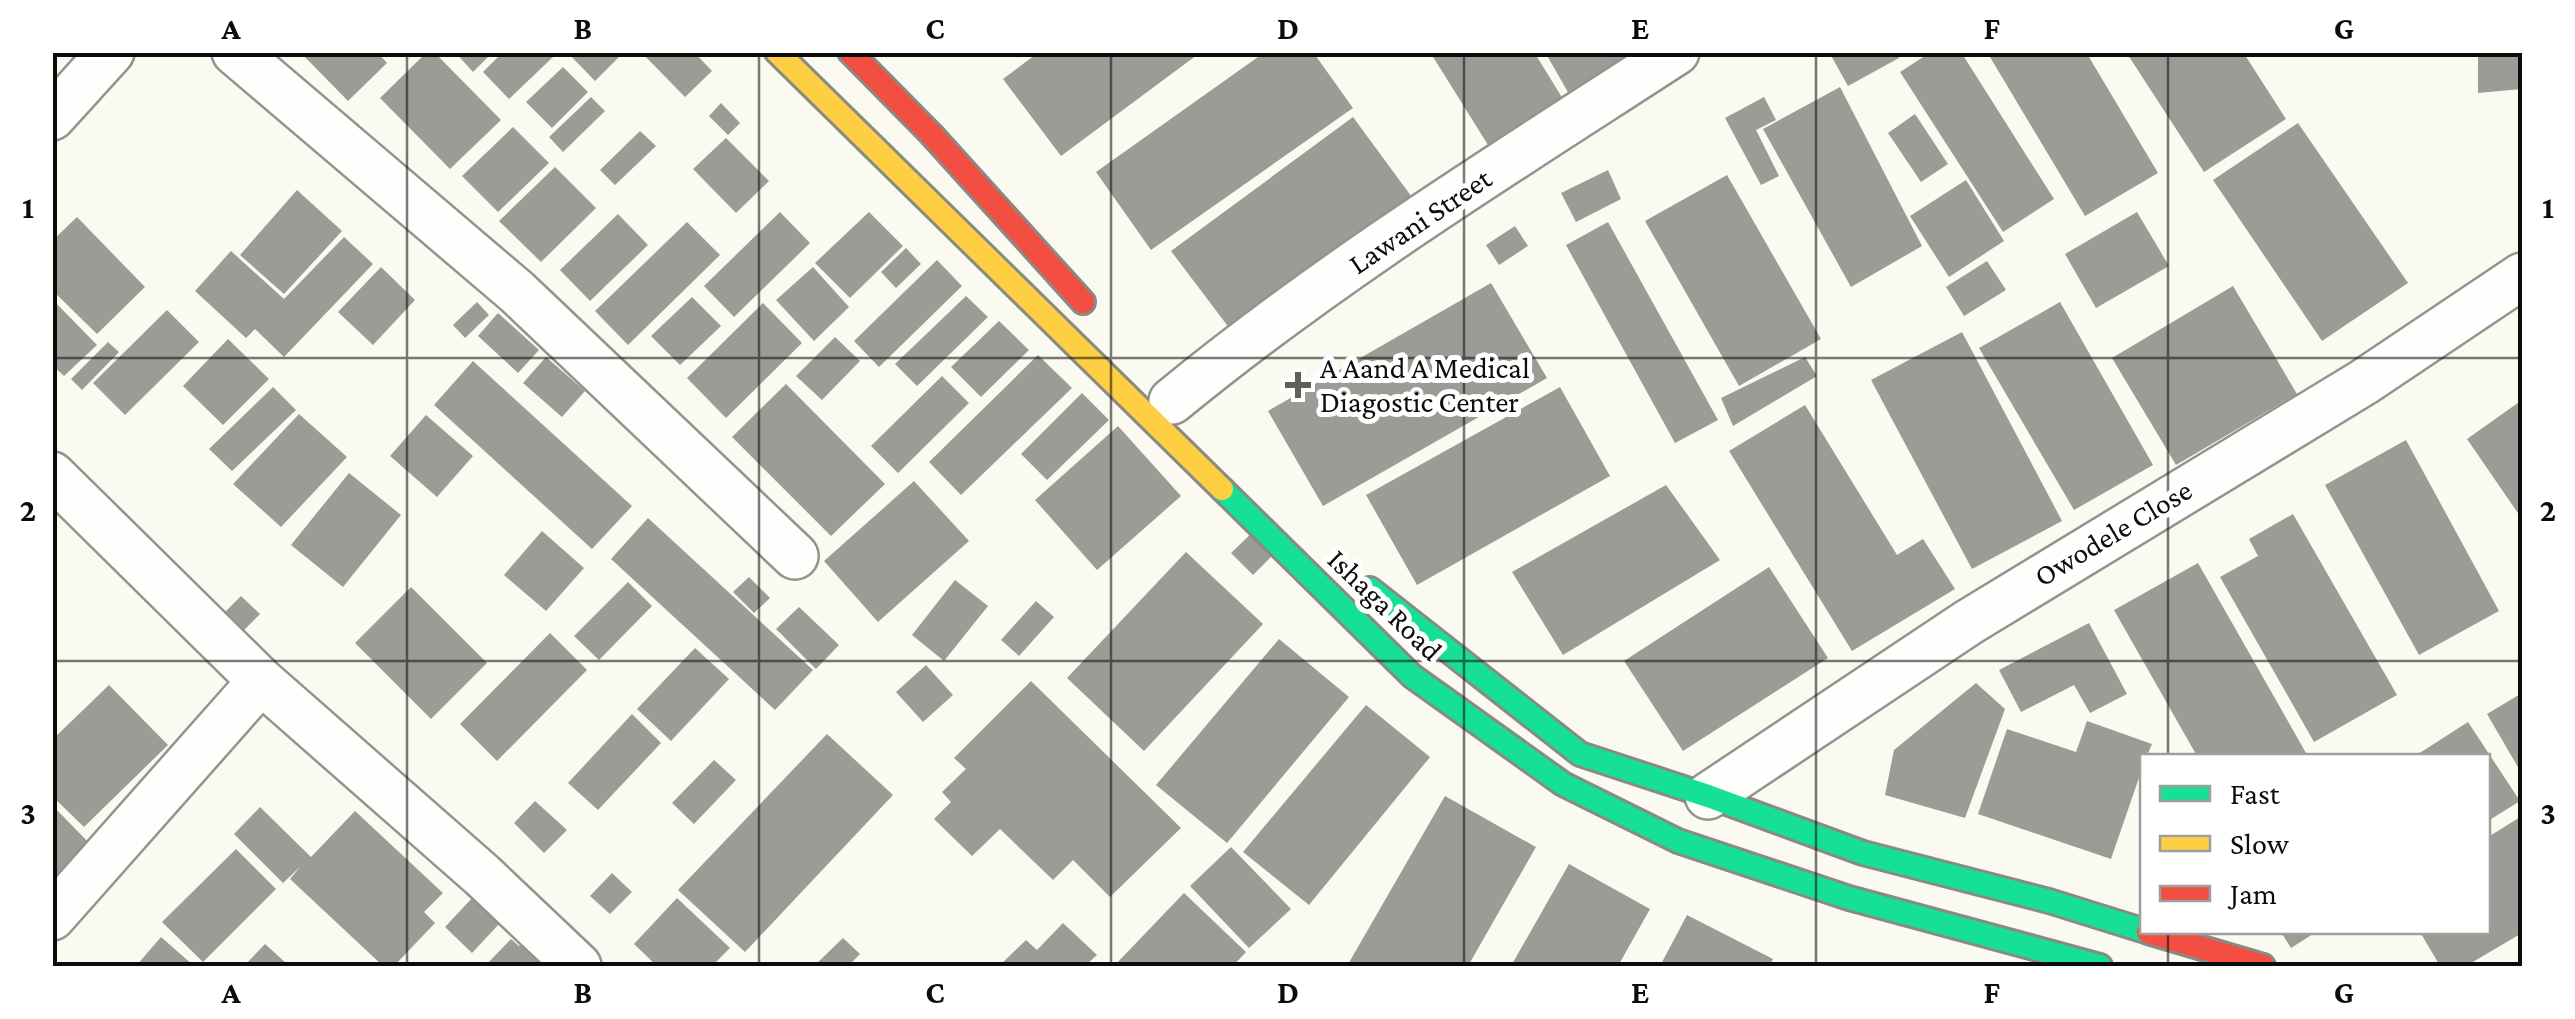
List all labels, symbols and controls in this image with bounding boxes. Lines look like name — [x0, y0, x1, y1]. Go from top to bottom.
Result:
text: A — [220, 10, 241, 46]
text: B — [574, 10, 592, 46]
text: C — [925, 10, 945, 46]
text: D — [1277, 10, 1299, 46]
text: E — [1631, 10, 1649, 46]
text: F — [1984, 10, 2001, 46]
text: G — [2334, 10, 2354, 46]
street label: Lawani Street — [1342, 160, 1498, 280]
text: 1 — [22, 189, 34, 225]
text: 1 — [2542, 189, 2554, 225]
place label: A Aand A Medical Diagostic Center — [1320, 351, 1530, 419]
marker: A Aand A Medical Diagostic Center — [1285, 372, 1311, 398]
street label: Owodele Close — [2028, 473, 2197, 593]
text: 2 — [20, 492, 36, 528]
text: 2 — [2540, 492, 2556, 528]
street label: Ishaga Road — [1321, 542, 1449, 668]
legend — [2140, 754, 2490, 934]
text: Fast — [2230, 777, 2281, 810]
text: 3 — [20, 795, 36, 831]
text: 3 — [2540, 795, 2556, 831]
text: Slow — [2230, 827, 2290, 860]
text: Jam — [2227, 877, 2277, 910]
text: A — [220, 974, 241, 1010]
text: B — [574, 974, 592, 1010]
text: C — [925, 974, 945, 1010]
text: D — [1277, 974, 1299, 1010]
text: E — [1631, 974, 1649, 1010]
text: F — [1984, 974, 2001, 1010]
text: G — [2334, 974, 2354, 1010]

